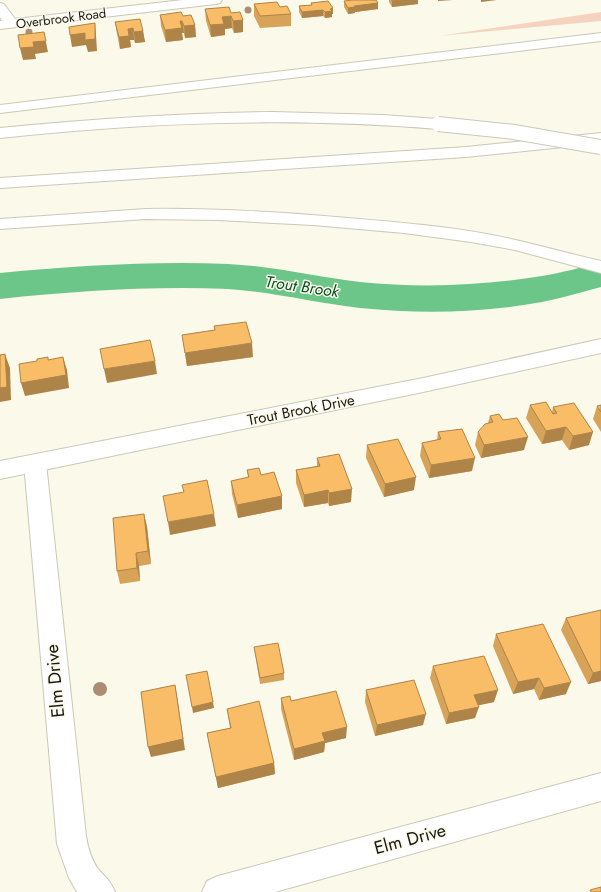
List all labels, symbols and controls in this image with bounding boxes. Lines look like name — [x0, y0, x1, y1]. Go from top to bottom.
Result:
street label: Overbrook Road — [15, 4, 107, 33]
water label: Trout Brook — [264, 270, 341, 303]
street label: Trout Brook Drive — [245, 389, 357, 431]
street label: Elm Drive — [39, 643, 71, 719]
street label: Elm Drive — [371, 817, 449, 861]

